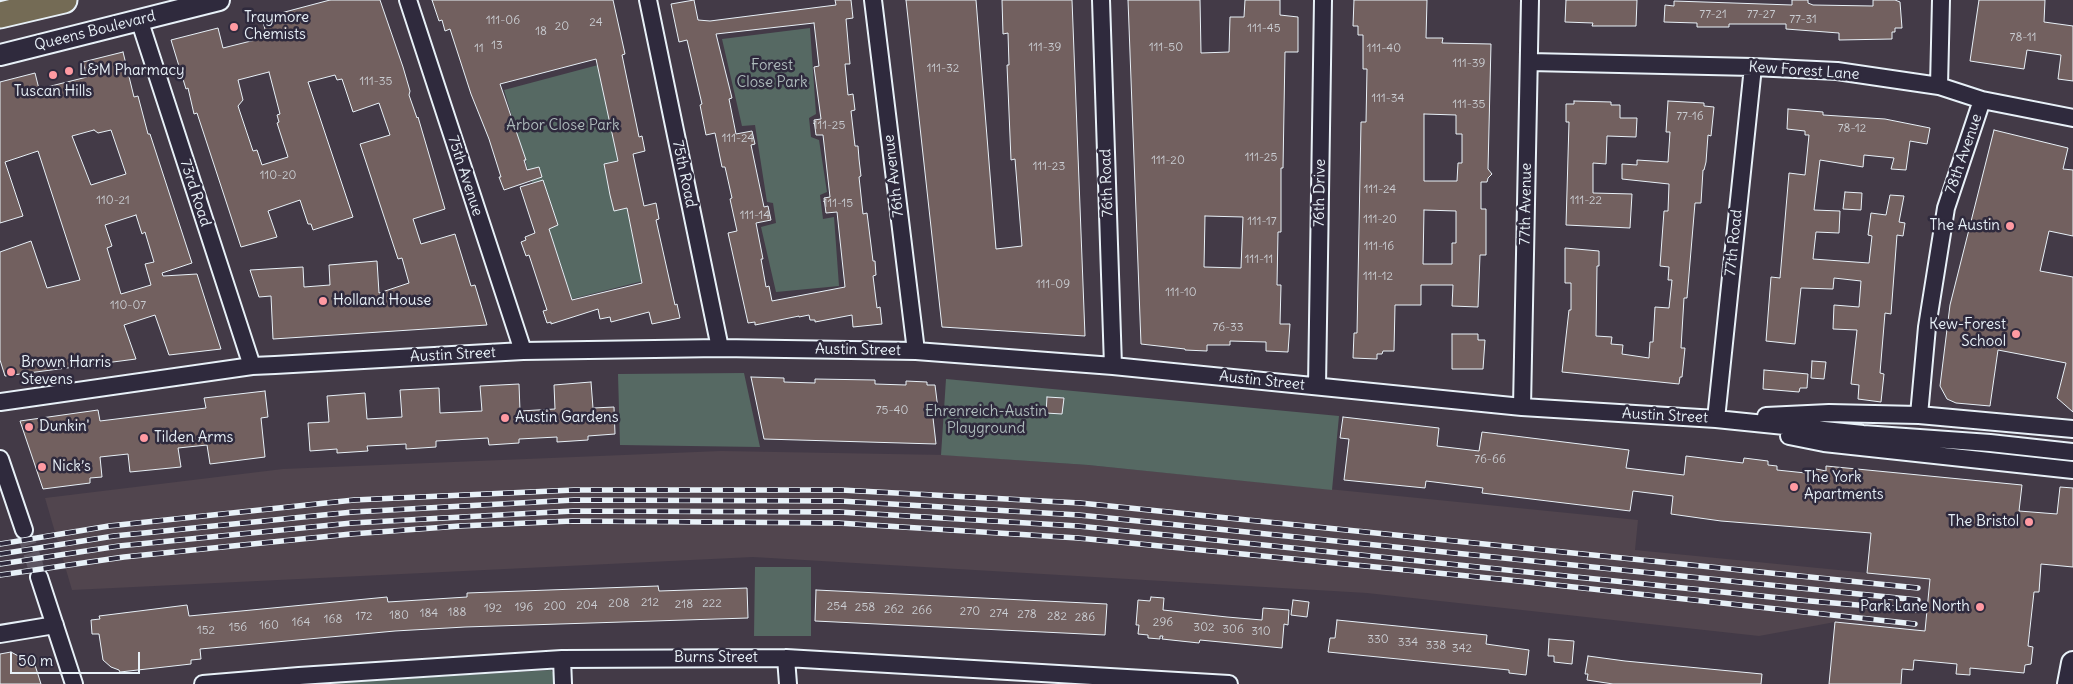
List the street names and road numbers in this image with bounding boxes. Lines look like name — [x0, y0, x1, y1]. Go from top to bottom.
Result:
street label: Queens Boulevard — [33, 7, 157, 55]
street label: Kew Forest Lane — [1748, 58, 1860, 84]
street label: 78th Avenue — [1942, 112, 1986, 196]
street label: 75th Avenue — [444, 133, 486, 219]
street label: 76th Avenue — [880, 134, 908, 218]
street label: 75th Road — [668, 139, 700, 209]
street label: 76th Road — [1097, 149, 1117, 217]
street label: 73rd Road — [176, 157, 214, 229]
street label: 76th Drive — [1310, 159, 1330, 227]
street label: 77th Avenue — [1516, 163, 1536, 245]
street label: 77th Road — [1722, 209, 1746, 277]
street label: Austin Street — [815, 340, 901, 360]
street label: Austin Street — [410, 344, 496, 366]
street label: Austin Street — [1218, 368, 1306, 394]
street label: Austin Street — [1622, 405, 1708, 427]
street label: Burns Street — [674, 649, 758, 667]

